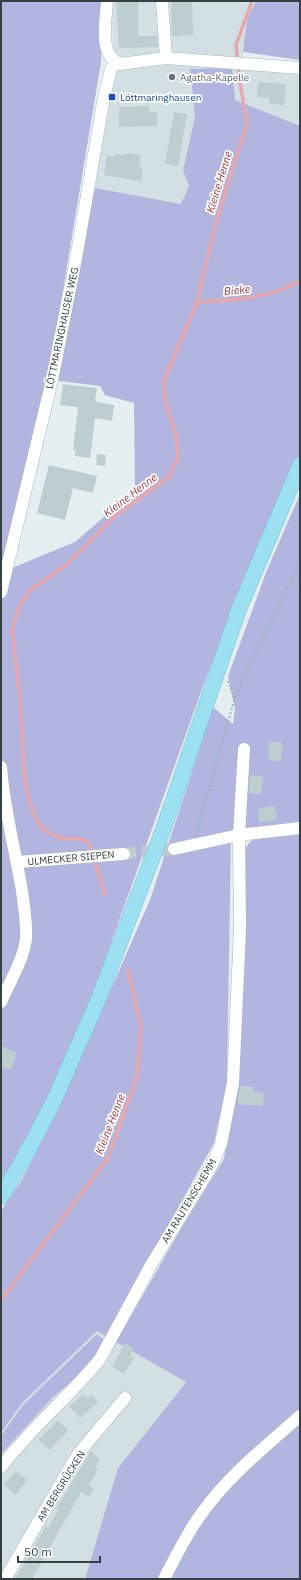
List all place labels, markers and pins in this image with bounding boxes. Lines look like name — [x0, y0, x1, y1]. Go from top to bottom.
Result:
place label: Agatha-Kapelle — [180, 71, 250, 84]
marker: Agatha-Kapelle — [167, 72, 177, 82]
place label: Löttmaringhausen — [120, 91, 201, 104]
marker: Löttmaringhausen — [107, 92, 117, 102]

